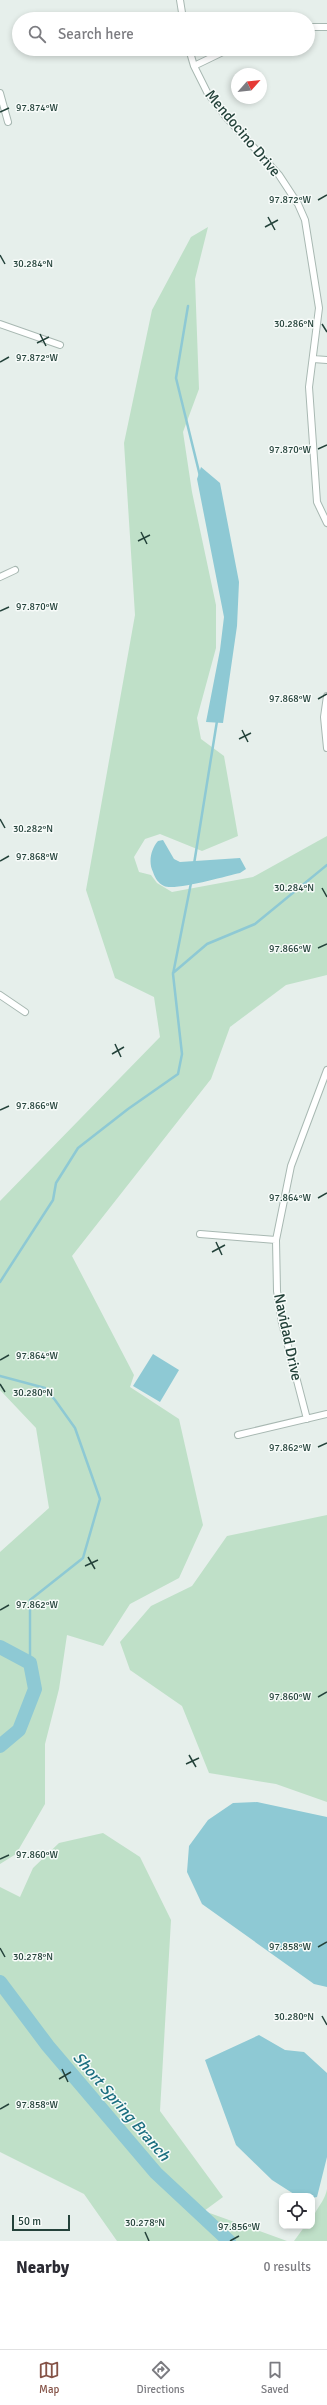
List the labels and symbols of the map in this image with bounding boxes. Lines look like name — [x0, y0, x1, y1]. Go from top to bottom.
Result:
north arrow — [231, 68, 267, 104]
street label: Mendocino Drive — [202, 86, 284, 180]
text: 97.874°W — [16, 102, 58, 114]
text: 97.872°W — [269, 194, 311, 206]
text: 30.284°N — [13, 258, 53, 270]
text: 30.286°N — [274, 318, 314, 330]
text: 97.872°W — [16, 352, 58, 364]
text: 97.870°W — [269, 444, 311, 456]
text: 97.870°W — [16, 601, 58, 613]
text: 97.868°W — [269, 693, 311, 705]
text: 30.282°N — [13, 823, 53, 835]
text: 97.868°W — [16, 851, 58, 863]
text: 30.284°N — [274, 882, 314, 894]
text: 97.866°W — [269, 943, 311, 955]
text: 97.866°W — [16, 1100, 58, 1112]
text: 97.864°W — [269, 1192, 311, 1204]
street label: Navidad Drive — [270, 1292, 306, 1382]
text: 97.864°W — [16, 1350, 58, 1362]
text: 30.280°N — [13, 1387, 53, 1399]
text: 97.862°W — [269, 1442, 311, 1454]
text: 97.862°W — [16, 1599, 58, 1611]
text: 97.860°W — [269, 1691, 311, 1703]
text: 97.860°W — [16, 1849, 58, 1861]
text: 97.858°W — [269, 1941, 311, 1953]
text: 30.278°N — [13, 1951, 53, 1963]
text: 30.280°N — [274, 2011, 314, 2023]
water label: Short Spring Branch — [68, 2048, 175, 2166]
text: 97.858°W — [16, 2099, 58, 2111]
scale bar — [12, 2213, 70, 2232]
text: 30.278°N — [125, 2217, 165, 2229]
text: 97.856°W — [218, 2221, 260, 2233]

